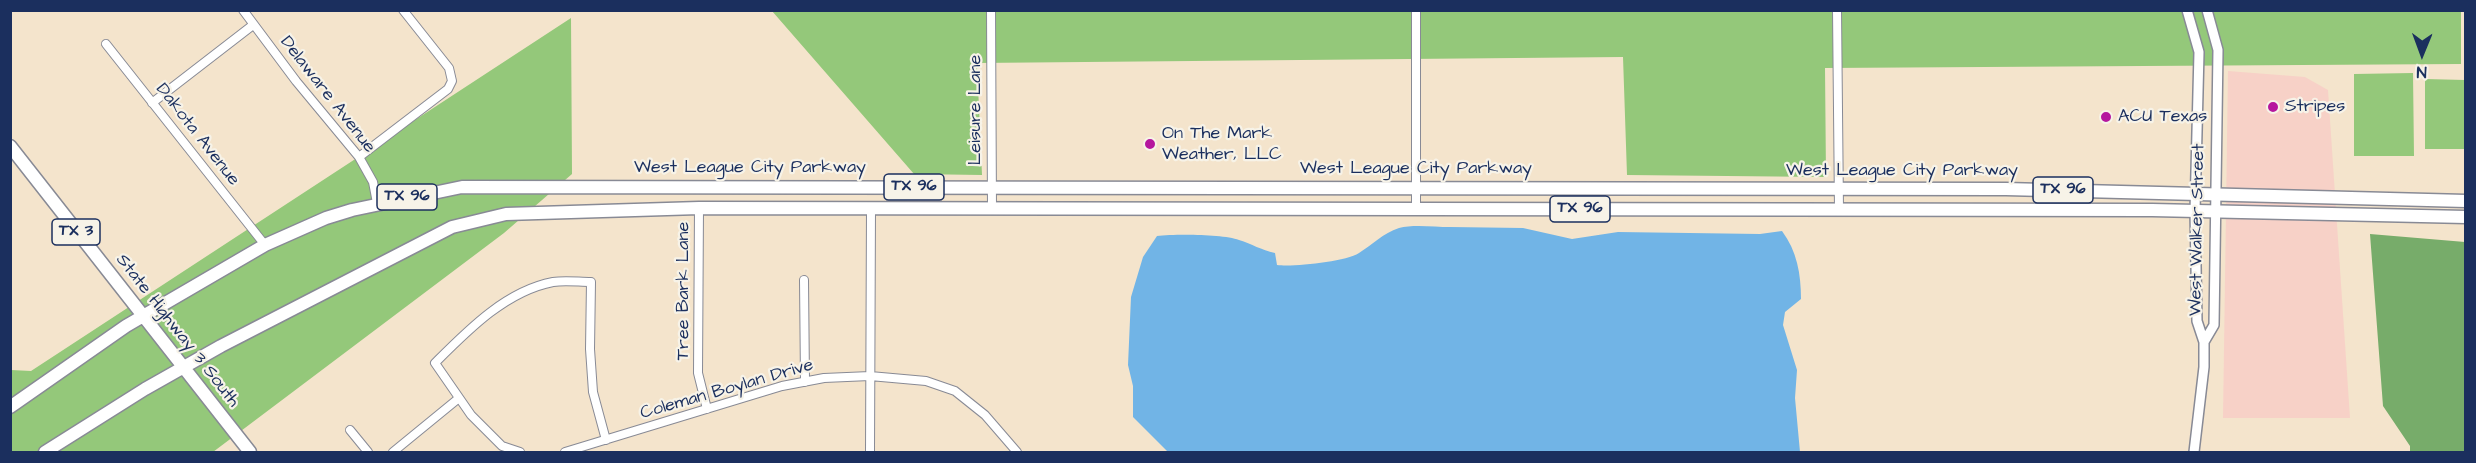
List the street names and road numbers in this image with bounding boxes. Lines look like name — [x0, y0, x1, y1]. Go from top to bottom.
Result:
street label: Delaware Avenue — [275, 32, 379, 158]
street label: Leisure Lane — [965, 55, 987, 165]
street label: Dakota Avenue — [150, 79, 244, 191]
street label: West Walker Street — [2186, 144, 2210, 316]
street label: West League City Parkway — [634, 157, 866, 179]
street label: West League City Parkway — [1300, 158, 1532, 180]
street label: West League City Parkway — [1786, 160, 2018, 182]
road number: TX 96 — [884, 174, 944, 200]
road number: TX 96 — [2033, 177, 2093, 203]
road number: TX 96 — [377, 184, 437, 210]
road number: TX 96 — [1550, 196, 1610, 222]
road number: TX 3 — [52, 219, 100, 245]
street label: Tree Bark Lane — [673, 222, 695, 360]
street label: State Highway 3 South — [111, 250, 243, 412]
street label: Coleman Boylan Drive — [638, 355, 816, 425]

